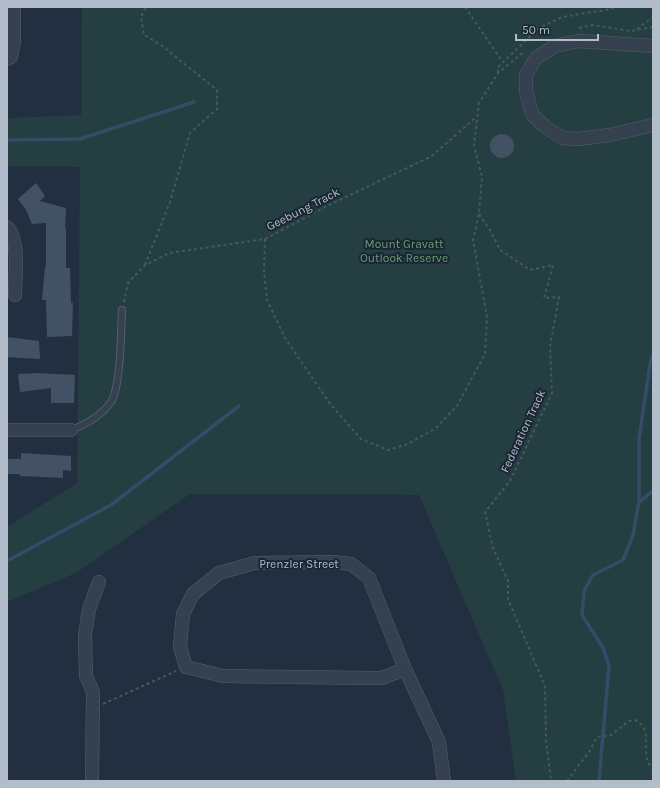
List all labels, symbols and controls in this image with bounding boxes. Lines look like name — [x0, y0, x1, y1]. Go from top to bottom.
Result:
scale bar — [516, 16, 598, 42]
text: 50 m — [522, 23, 550, 37]
street label: Geebung Track — [264, 184, 342, 233]
park label: Mount Gravatt Outlook Reserve — [360, 237, 448, 265]
street label: Federation Track — [498, 387, 548, 475]
street label: Prenzler Street — [259, 557, 339, 571]

